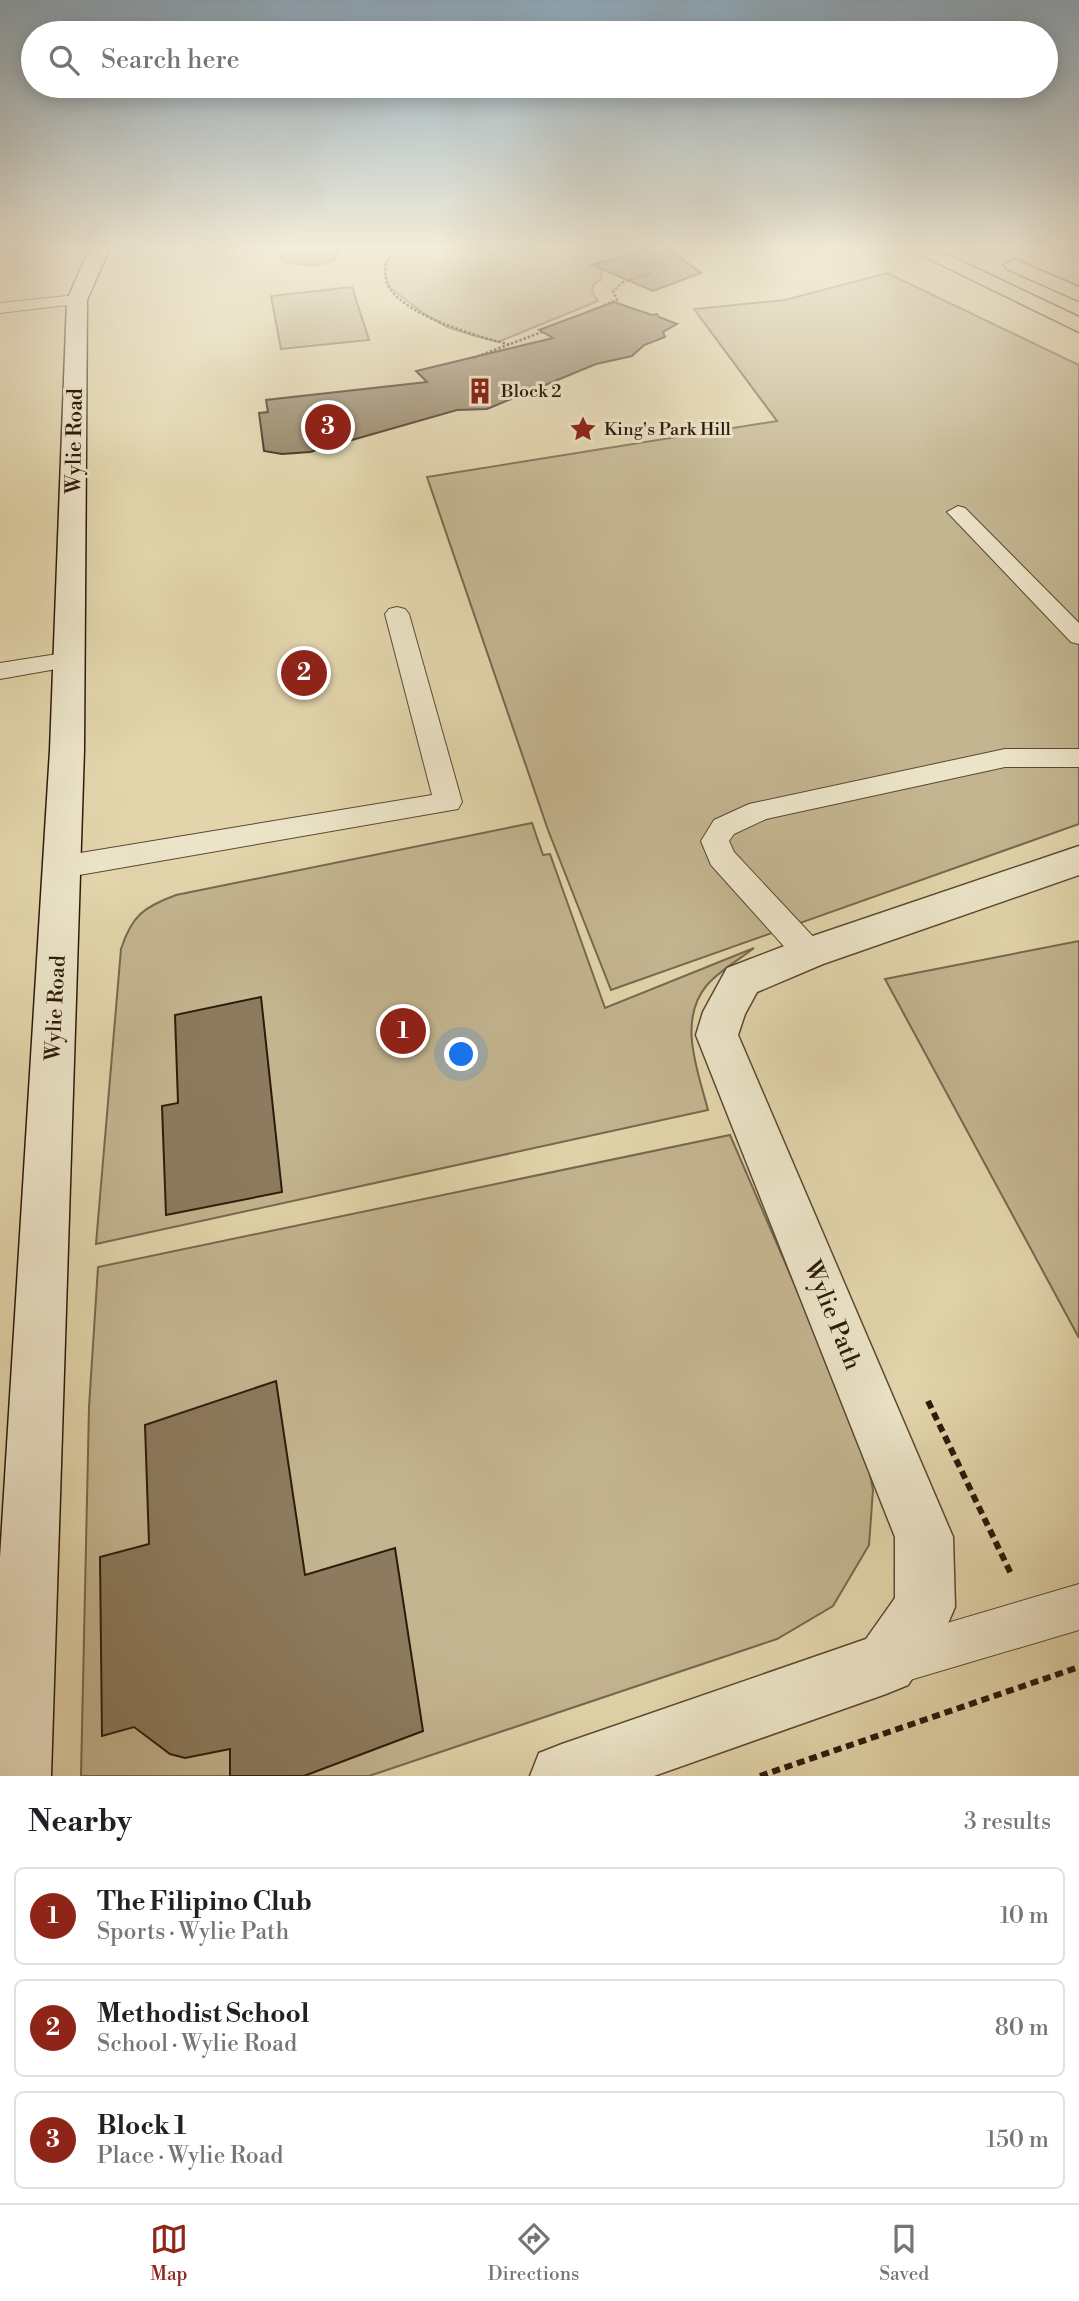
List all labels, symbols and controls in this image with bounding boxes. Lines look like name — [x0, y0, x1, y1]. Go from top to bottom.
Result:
search box — [21, 21, 1058, 98]
icon: search — [45, 41, 83, 79]
text: Search here — [101, 44, 240, 76]
building icon: Block 2 — [465, 376, 495, 406]
place label: Block 2 — [500, 380, 562, 403]
street label: Wylie Road — [61, 388, 89, 495]
pin: 3 — [305, 401, 351, 453]
place icon: King's Park Hill — [568, 414, 598, 444]
place label: King's Park Hill — [604, 418, 732, 441]
pin: 2 — [281, 647, 327, 699]
street label: Wylie Road — [40, 955, 72, 1062]
pin: 1 — [380, 1005, 426, 1057]
your location — [444, 1037, 478, 1071]
street label: Wylie Path — [796, 1255, 868, 1375]
text: Nearby — [28, 1803, 132, 1841]
text: 3 results — [964, 1808, 1051, 1836]
text: The Filipino Club — [97, 1886, 312, 1918]
text: 1 — [47, 1902, 59, 1930]
text: 10 m — [1000, 1902, 1049, 1930]
text: Sports · Wylie Path — [97, 1918, 289, 1946]
text: Methodist School — [97, 1998, 309, 2030]
text: 2 — [46, 2014, 60, 2042]
text: 80 m — [995, 2014, 1049, 2042]
text: School · Wylie Road — [97, 2030, 297, 2058]
text: Block 1 — [97, 2110, 186, 2142]
text: 3 — [46, 2126, 60, 2154]
text: 150 m — [986, 2126, 1049, 2154]
text: Place · Wylie Road — [97, 2142, 283, 2170]
tab: Map — [150, 2220, 188, 2286]
tab: Directions — [488, 2220, 579, 2286]
tab: Saved — [879, 2220, 929, 2286]

